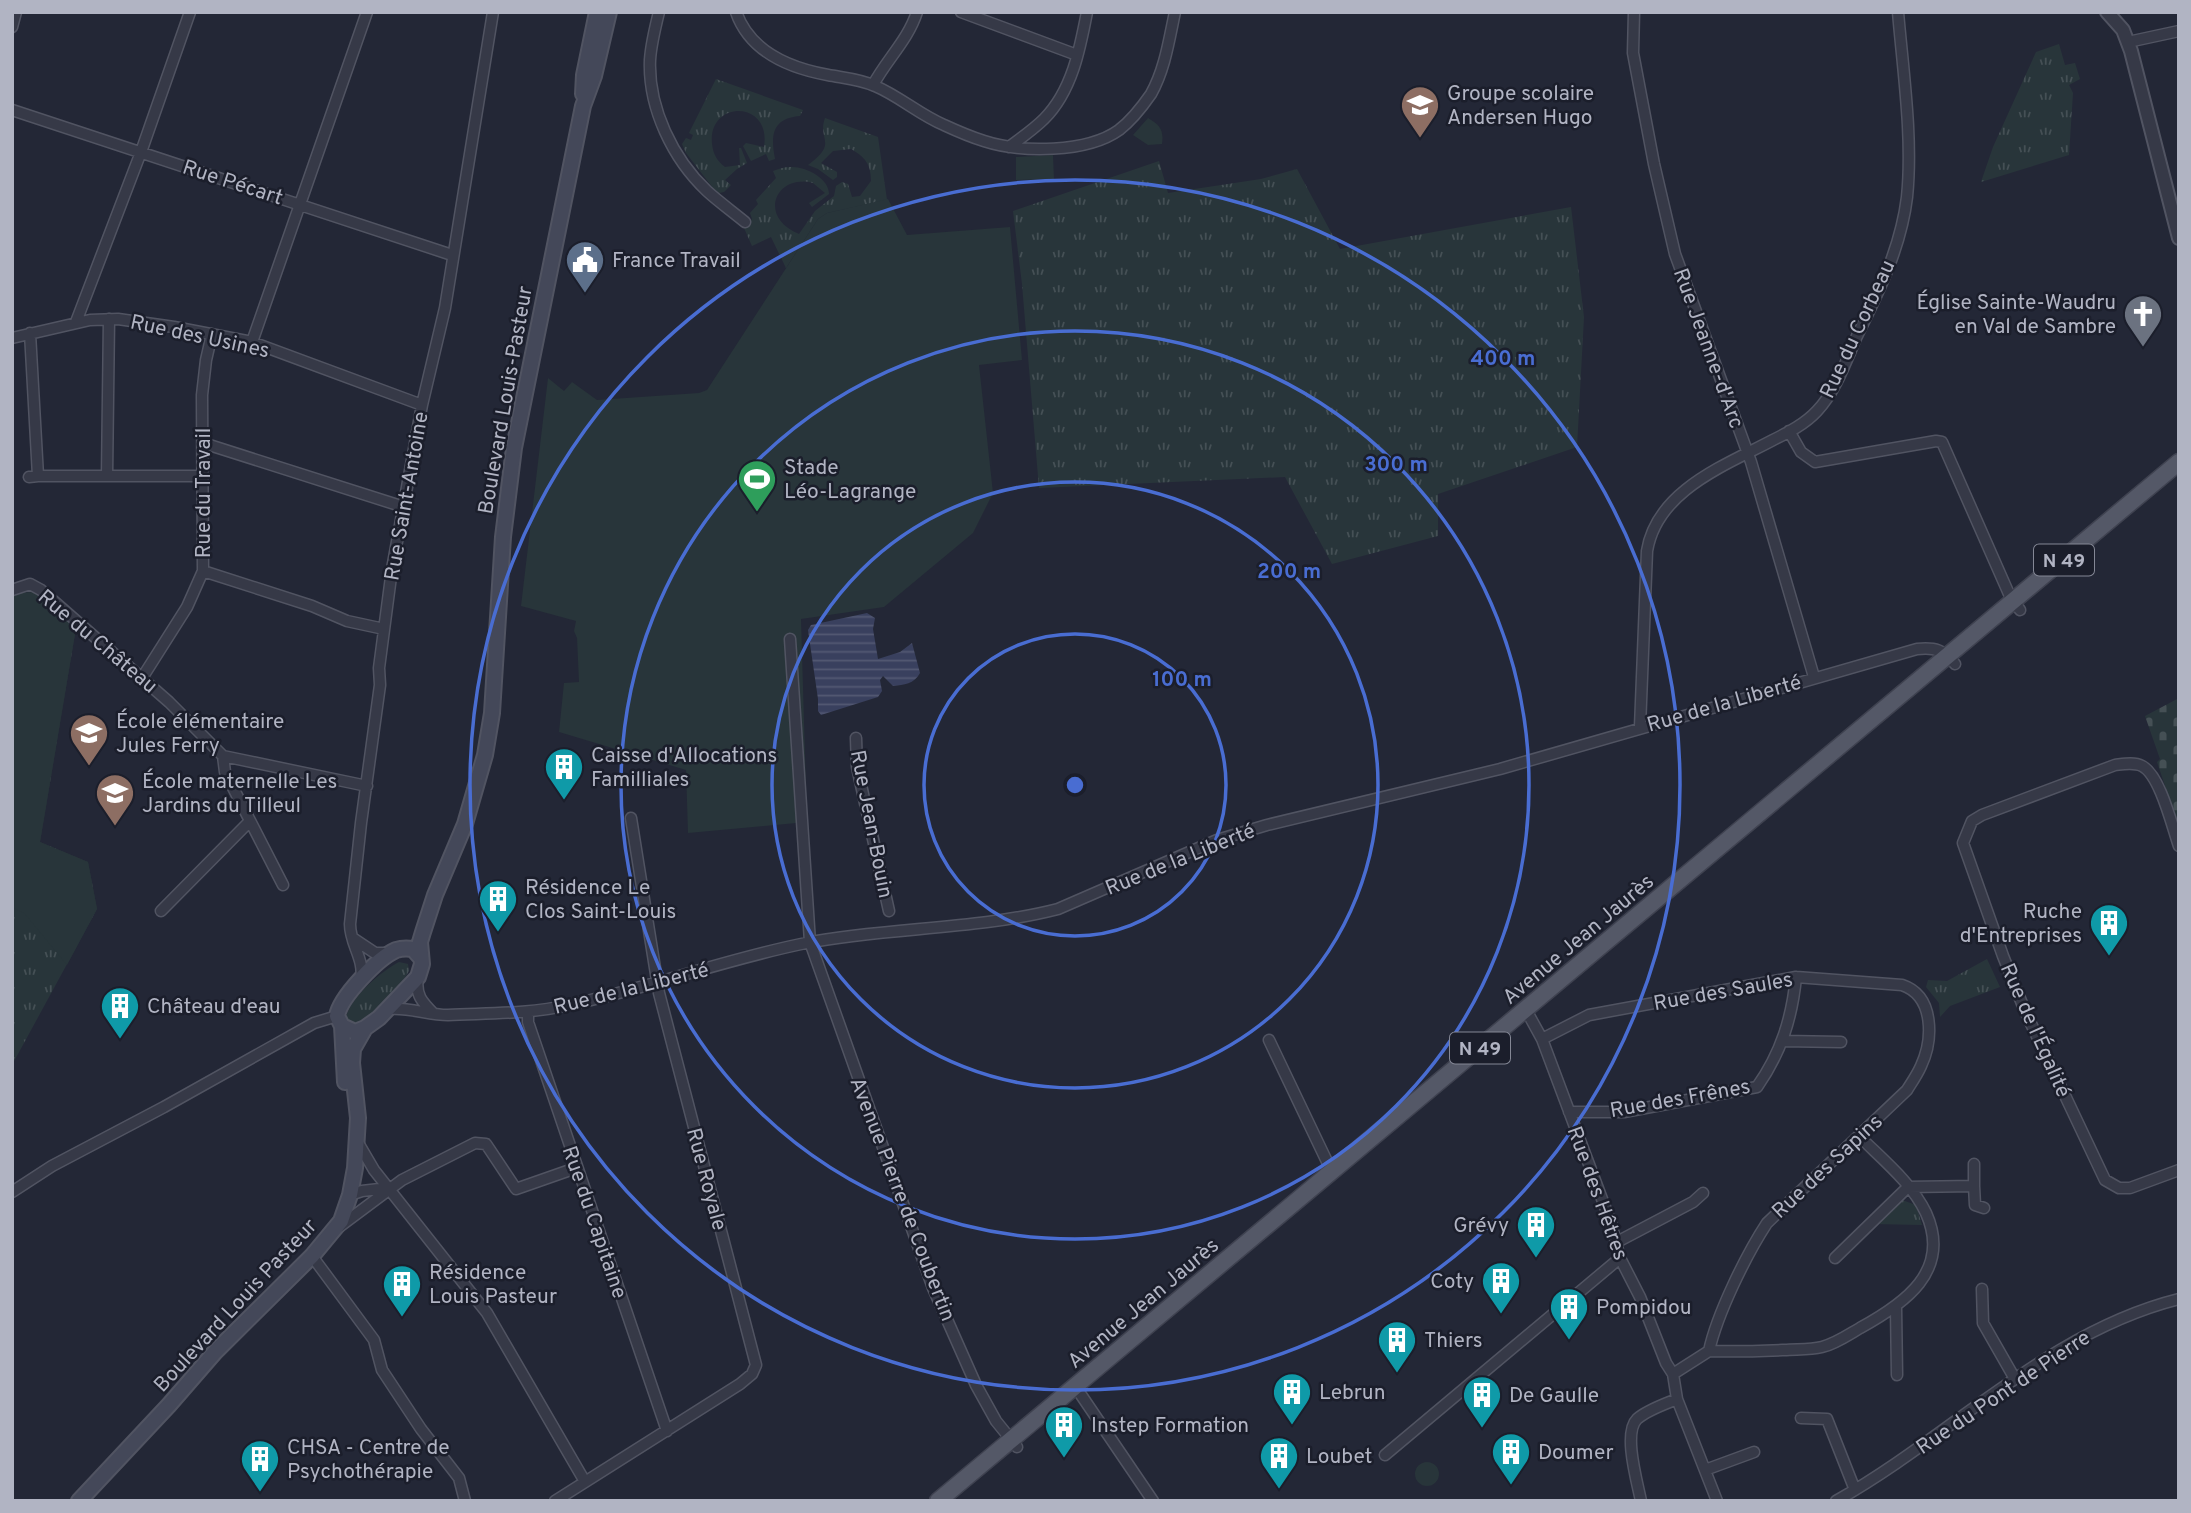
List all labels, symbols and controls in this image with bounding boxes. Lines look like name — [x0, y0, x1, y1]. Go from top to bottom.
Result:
place label: Groupe scolaire Andersen Hugo — [1447, 81, 1594, 132]
school or university icon: Groupe scolaire Andersen Hugo — [1399, 84, 1441, 139]
street label: Rue Pécart — [179, 154, 286, 212]
public building icon: France Travail — [564, 239, 606, 294]
place label: France Travail — [612, 248, 741, 275]
street label: Rue du Corbeau — [1814, 256, 1902, 403]
street label: Rue Jeanne-d'Arc — [1666, 265, 1749, 432]
street label: Boulevard Louis-Pasteur — [473, 284, 540, 516]
place label: Église Sainte-Waudru en Val de Sambre — [1916, 289, 2116, 341]
church icon: Église Sainte-Waudru en Val de Sambre — [2122, 293, 2164, 348]
street label: Rue des Usines — [128, 310, 272, 365]
text: 400 m — [1471, 346, 1535, 373]
street label: Rue Saint-Antoine — [379, 410, 436, 583]
street label: Rue du Travail — [191, 428, 218, 558]
text: 300 m — [1364, 452, 1428, 479]
place label: Stade Léo-Lagrange — [784, 455, 916, 506]
sports icon: Stade Léo-Lagrange — [736, 458, 778, 513]
road number: N 49 — [2034, 544, 2094, 576]
text: 200 m — [1257, 559, 1321, 586]
street label: Rue du Château — [32, 584, 163, 700]
text: 100 m — [1152, 667, 1212, 694]
street label: Rue de la Liberté — [1644, 670, 1805, 739]
place label: École élémentaire Jules Ferry — [116, 708, 284, 760]
school or university icon: École élémentaire Jules Ferry — [68, 712, 110, 767]
place label: Caisse d'Allocations Familliales — [591, 743, 777, 794]
building icon: Caisse d'Allocations Familliales — [543, 746, 585, 801]
street label: Rue Jean-Bouin — [843, 748, 898, 901]
place label: École maternelle Les Jardins du Tilleul — [142, 768, 337, 820]
school or university icon: École maternelle Les Jardins du Tilleul — [94, 772, 136, 827]
centre of rings — [1063, 773, 1087, 797]
street label: Rue de la Liberté — [1102, 818, 1259, 903]
street label: Avenue Jean Jaurès — [1498, 869, 1660, 1011]
place label: Résidence Le Clos Saint-Louis — [525, 875, 676, 926]
building icon: Résidence Le Clos Saint-Louis — [477, 878, 519, 933]
place label: Ruche d'Entreprises — [1960, 899, 2082, 950]
building icon: Ruche d'Entreprises — [2088, 902, 2130, 957]
street label: Rue de la Liberté — [551, 957, 712, 1022]
street label: Rue de l'Égalité — [1993, 959, 2077, 1102]
street label: Rue des Saules — [1651, 967, 1795, 1018]
building icon: Château d'eau — [99, 985, 141, 1040]
place label: Château d'eau — [147, 994, 281, 1021]
road number: N 49 — [1450, 1032, 1510, 1064]
street label: Avenue Pierre de Coubertin — [843, 1074, 961, 1325]
street label: Rue des Frênes — [1608, 1074, 1753, 1125]
street label: Rue des Sapins — [1767, 1109, 1889, 1225]
street label: Rue des Hêtres — [1560, 1123, 1633, 1264]
street label: Rue Royale — [679, 1125, 732, 1234]
street label: Rue du Capitaine — [555, 1143, 632, 1302]
building icon: Grévy — [1515, 1204, 1557, 1259]
street label: Boulevard Louis Pasteur — [148, 1213, 324, 1399]
place label: Grévy — [1453, 1213, 1509, 1240]
street label: Avenue Jean Jaurès — [1063, 1233, 1225, 1375]
place label: Résidence Louis Pasteur — [429, 1260, 557, 1311]
building icon: Coty — [1480, 1260, 1522, 1315]
building icon: Résidence Louis Pasteur — [381, 1263, 423, 1318]
place label: Coty — [1430, 1269, 1474, 1296]
building icon: Pompidou — [1548, 1286, 1590, 1341]
place label: Pompidou — [1596, 1295, 1692, 1322]
building icon: Thiers — [1376, 1319, 1418, 1374]
street label: Rue du Pont de Pierre — [1911, 1325, 2096, 1462]
place label: Thiers — [1424, 1328, 1483, 1355]
building icon: Lebrun — [1271, 1371, 1313, 1426]
building icon: De Gaulle — [1461, 1374, 1503, 1429]
place label: Lebrun — [1319, 1380, 1386, 1407]
place label: De Gaulle — [1509, 1383, 1599, 1410]
building icon: Instep Formation — [1043, 1404, 1085, 1459]
place label: Instep Formation — [1091, 1413, 1249, 1440]
building icon: Doumer — [1490, 1431, 1532, 1486]
place label: CHSA - Centre de Psychothérapie — [287, 1435, 450, 1486]
building icon: Loubet — [1258, 1435, 1300, 1490]
building icon: CHSA - Centre de Psychothérapie — [239, 1438, 281, 1493]
place label: Doumer — [1538, 1440, 1614, 1467]
place label: Loubet — [1306, 1444, 1372, 1471]

